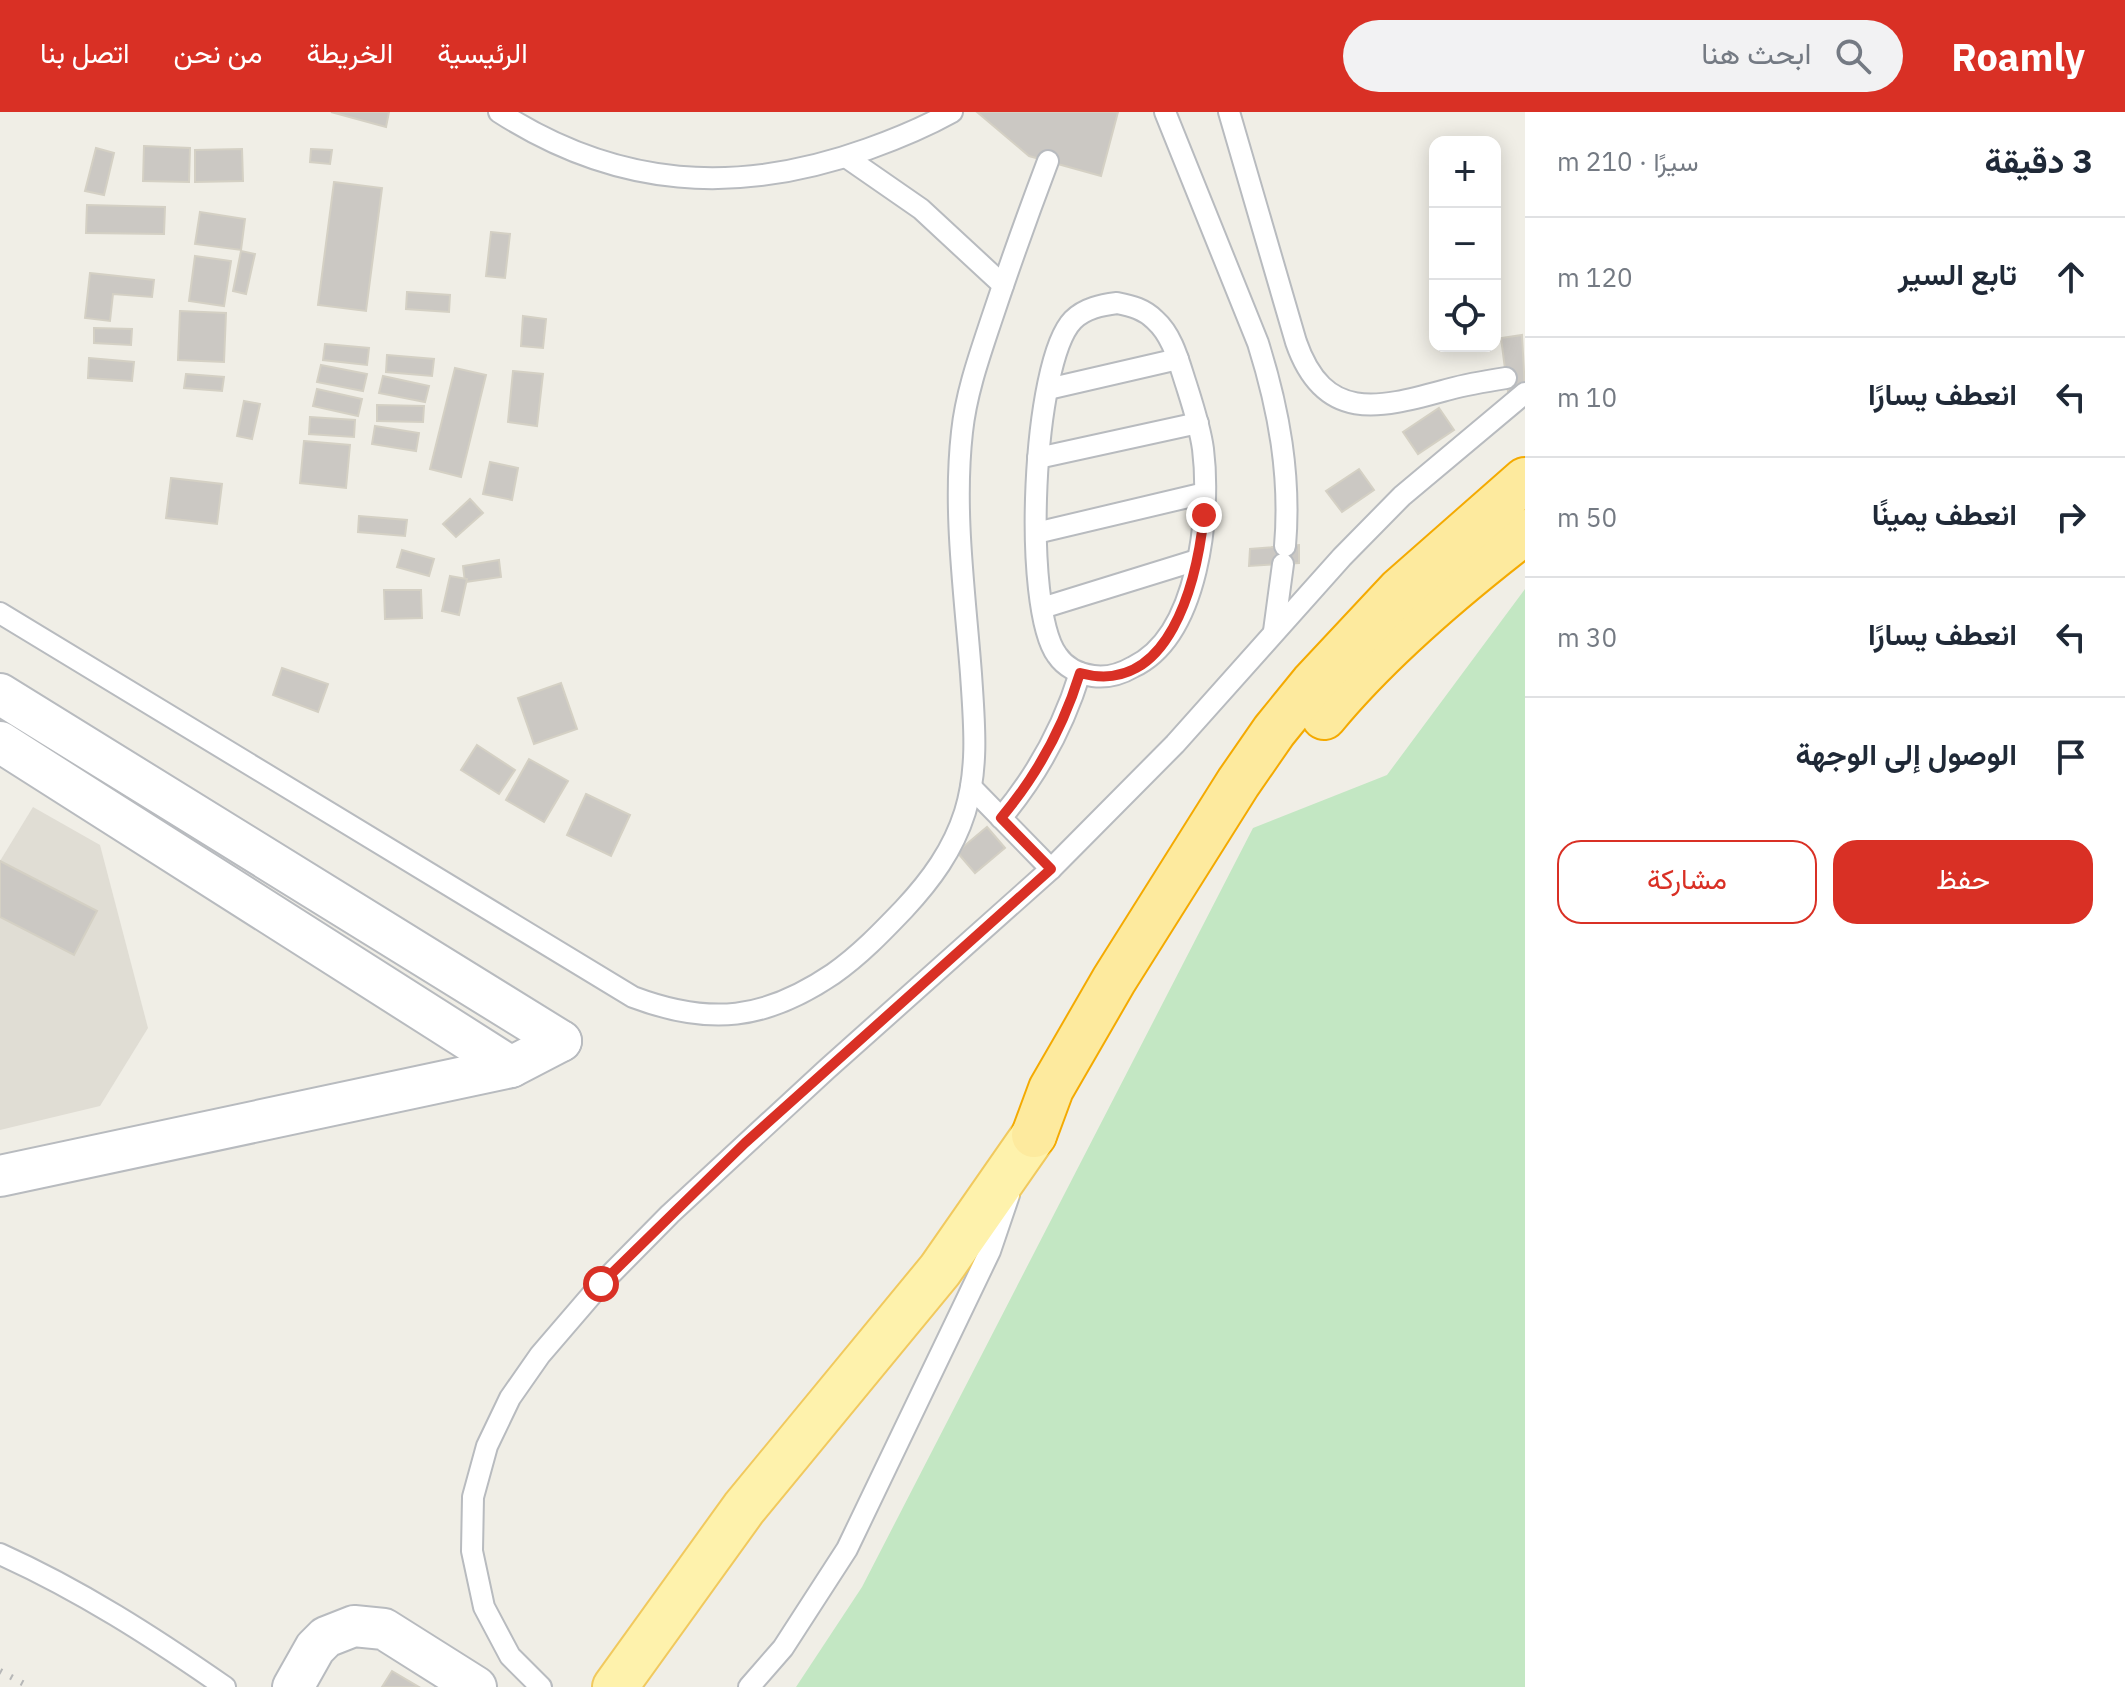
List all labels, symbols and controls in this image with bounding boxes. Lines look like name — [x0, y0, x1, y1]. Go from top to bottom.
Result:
search box — [1343, 20, 1903, 92]
text: Roamly — [1951, 32, 2085, 81]
text: ابحث هنا — [1701, 33, 1811, 72]
text: اتصل بنا — [40, 34, 130, 71]
text: من نحن — [174, 34, 263, 71]
text: الخريطة — [307, 34, 393, 71]
text: الرئيسية — [437, 34, 528, 71]
icon: search — [1831, 34, 1875, 78]
map controls — [1429, 136, 1501, 352]
button: + — [1429, 136, 1501, 208]
text: 3 دقيقة — [1984, 138, 2093, 182]
text: سيرًا · 210 m — [1557, 144, 1699, 178]
button: − — [1429, 208, 1501, 280]
text: تابع السير — [1898, 254, 2017, 293]
icon: ahead — [2049, 255, 2093, 299]
text: 120 m — [1557, 260, 1633, 294]
button: locate — [1429, 280, 1501, 352]
text: انعطف يسارًا — [1868, 374, 2017, 413]
icon: left — [2049, 375, 2093, 419]
text: 10 m — [1557, 380, 1617, 414]
text: انعطف يمينًا — [1872, 494, 2017, 533]
icon: right — [2049, 495, 2093, 539]
route end — [1186, 497, 1222, 533]
text: 50 m — [1557, 500, 1617, 534]
text: انعطف يسارًا — [1868, 614, 2017, 653]
icon: left — [2049, 615, 2093, 659]
text: 30 m — [1557, 620, 1617, 654]
text: الوصول إلى الوجهة — [1795, 734, 2017, 773]
icon: arrive — [2049, 735, 2093, 779]
button: مشاركة — [1557, 840, 1817, 924]
button: حفظ — [1833, 840, 2093, 924]
route start — [583, 1266, 619, 1302]

